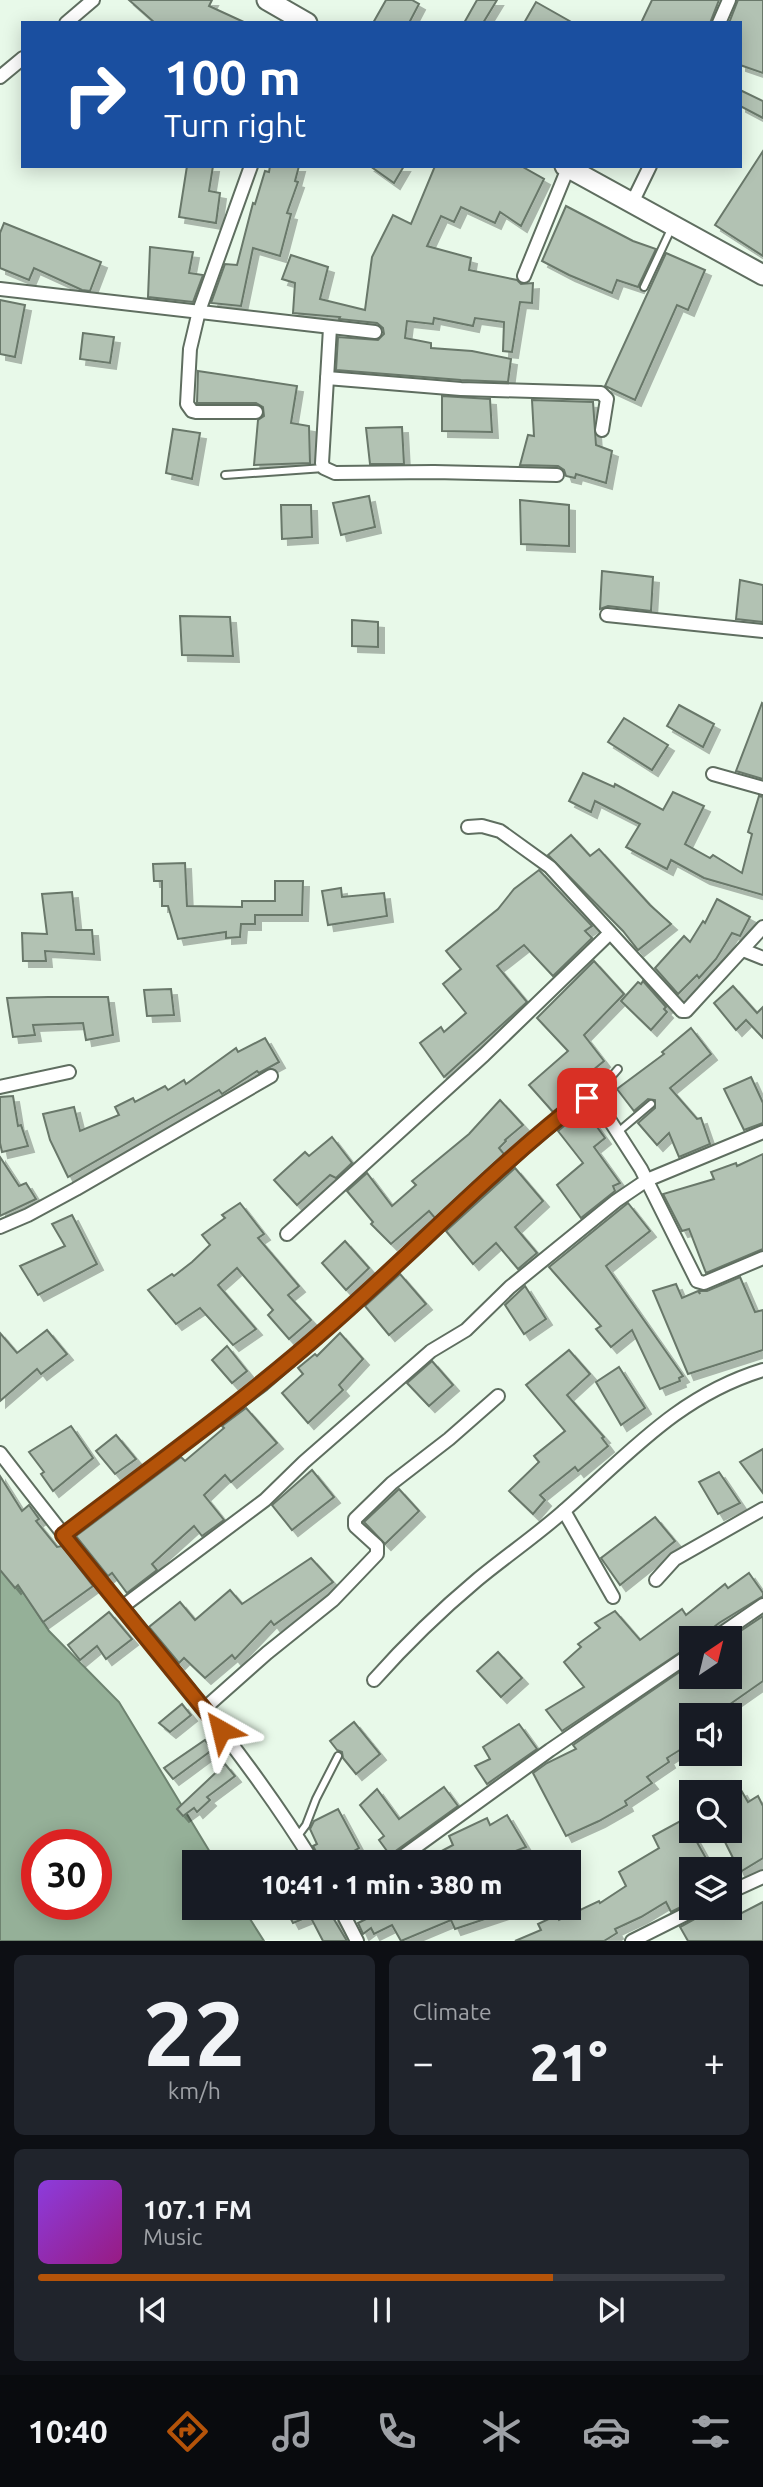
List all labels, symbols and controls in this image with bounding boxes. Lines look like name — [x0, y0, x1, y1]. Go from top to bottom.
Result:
icon: right — [49, 49, 140, 140]
text: 100 m — [164, 49, 301, 104]
text: Turn right — [164, 107, 306, 143]
pin — [557, 1068, 617, 1128]
icon: arrive — [568, 1079, 606, 1117]
north arrow — [679, 1626, 742, 1689]
map controls — [679, 1626, 742, 1920]
position arrow — [184, 1693, 258, 1767]
button: sound — [679, 1703, 742, 1766]
button: search — [679, 1780, 742, 1843]
speed limit sign: 30 — [21, 1829, 112, 1920]
button: layers — [679, 1857, 742, 1920]
text: 10:41 · 1 min · 380 m — [261, 1870, 502, 1899]
text: 22 — [143, 1981, 246, 2083]
text: Climate — [413, 1999, 492, 2024]
text: 21° — [530, 2033, 608, 2091]
text: − — [413, 2041, 434, 2083]
text: + — [704, 2041, 725, 2083]
text: km/h — [168, 2078, 221, 2103]
text: 107.1 FM — [143, 2195, 252, 2224]
text: Music — [143, 2224, 202, 2249]
icon: previous — [134, 2291, 172, 2329]
icon: pause — [363, 2291, 401, 2329]
icon: next — [592, 2291, 630, 2329]
icon: directions — [163, 2407, 212, 2456]
icon: music — [268, 2407, 317, 2456]
icon: phone — [372, 2407, 421, 2456]
icon: climate — [477, 2407, 526, 2456]
icon: car — [582, 2407, 631, 2456]
icon: filters — [686, 2407, 735, 2456]
text: 10:40 — [28, 2413, 108, 2449]

